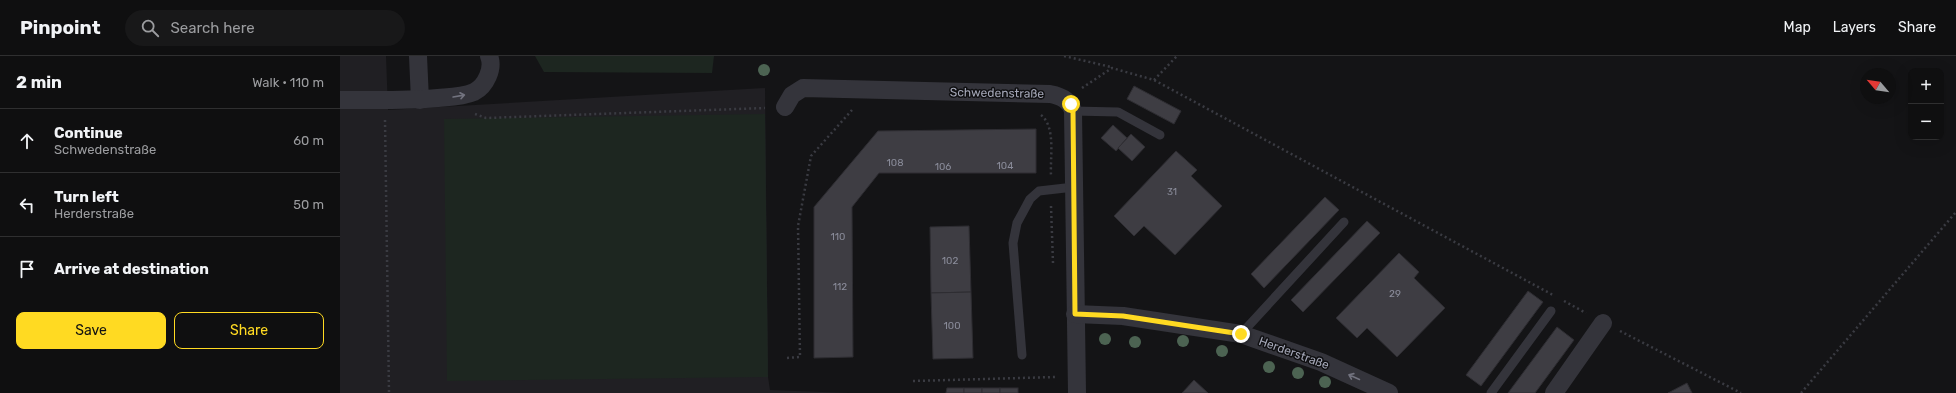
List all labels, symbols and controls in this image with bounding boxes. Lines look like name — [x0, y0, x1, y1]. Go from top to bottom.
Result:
search box — [125, 10, 405, 46]
text: Pinpoint — [20, 16, 101, 39]
icon: search — [139, 17, 161, 39]
text: Search here — [171, 19, 255, 37]
text: Map — [1784, 19, 1811, 36]
text: Layers — [1833, 19, 1876, 36]
text: Share — [1898, 19, 1936, 36]
north arrow — [1860, 68, 1896, 104]
map controls — [1908, 68, 1944, 140]
button: + — [1908, 68, 1944, 104]
text: 2 min — [16, 72, 62, 92]
text: Walk · 110 m — [252, 75, 324, 90]
street label: Schwedenstraße — [950, 85, 1045, 101]
one-way arrow — [452, 92, 465, 100]
route start — [1062, 95, 1080, 113]
button: − — [1908, 104, 1944, 140]
text: Continue — [54, 124, 123, 142]
icon: ahead — [16, 130, 38, 152]
text: 60 m — [293, 133, 324, 148]
text: Schwedenstraße — [54, 142, 156, 157]
house number: 108 — [887, 157, 904, 169]
house number: 104 — [997, 160, 1013, 172]
house number: 106 — [935, 161, 951, 173]
house number: 31 — [1167, 186, 1177, 198]
text: Turn left — [54, 188, 119, 206]
icon: left — [16, 194, 38, 216]
text: 50 m — [293, 197, 324, 212]
text: Herderstraße — [54, 206, 134, 221]
house number: 110 — [831, 231, 845, 243]
house number: 102 — [942, 255, 958, 267]
icon: arrive — [16, 258, 38, 280]
text: Arrive at destination — [54, 260, 209, 278]
house number: 112 — [833, 281, 847, 293]
house number: 29 — [1389, 288, 1401, 300]
button: Save — [16, 312, 166, 349]
button: Share — [174, 312, 324, 349]
house number: 100 — [944, 320, 960, 332]
route end — [1232, 325, 1250, 343]
street label: Herderstraße — [1257, 334, 1331, 372]
one-way arrow — [1348, 373, 1360, 380]

